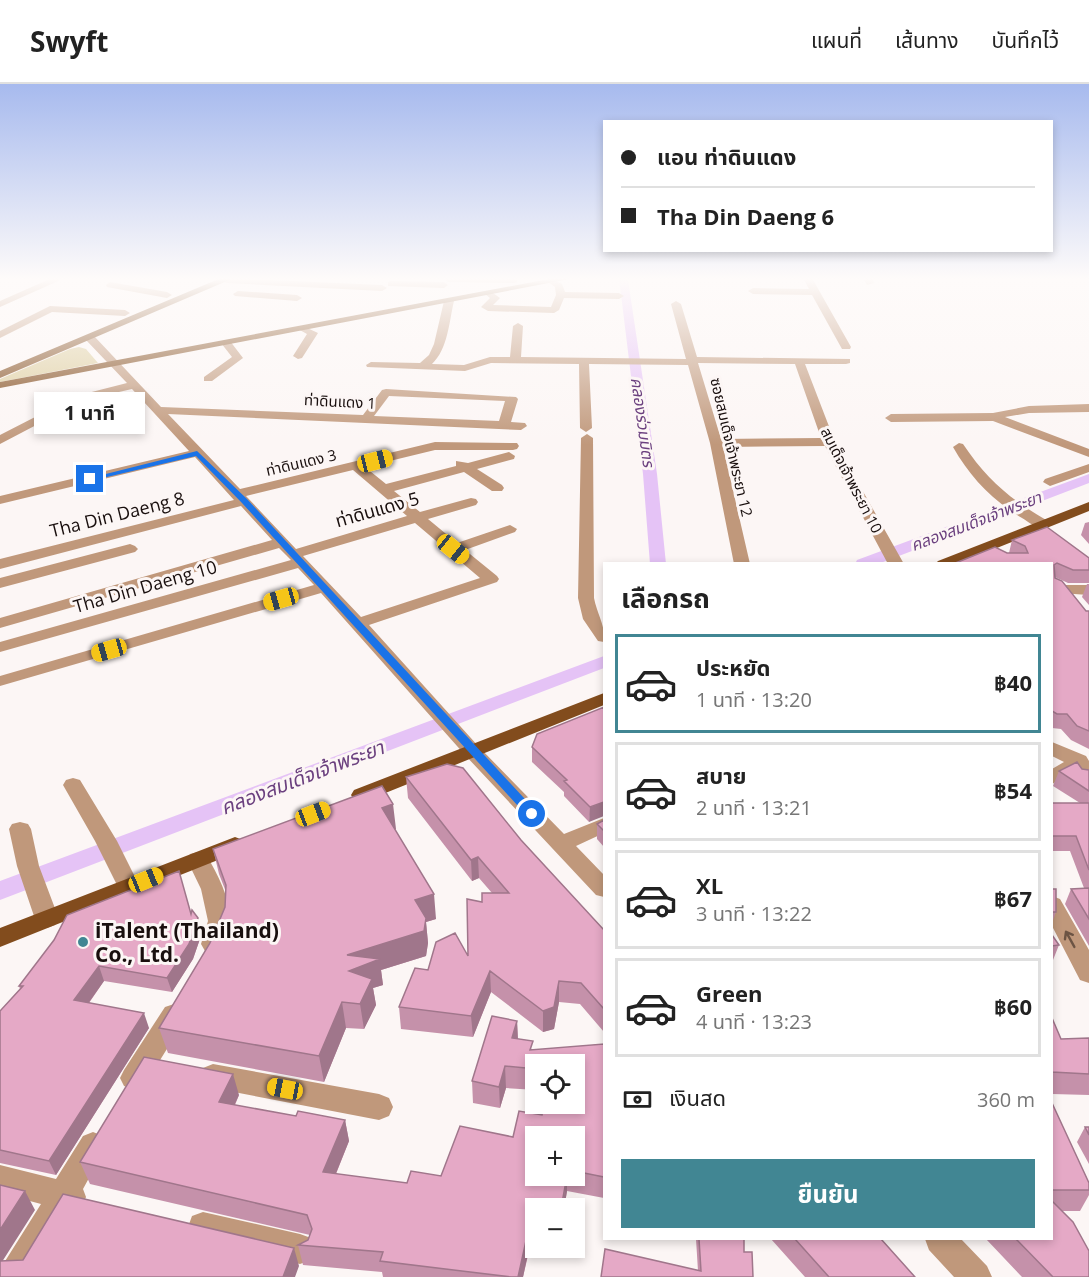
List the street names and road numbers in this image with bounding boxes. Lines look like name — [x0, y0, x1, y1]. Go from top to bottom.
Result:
street label: ซอยสมเด็จเจ้าพระยา 12 — [706, 376, 758, 518]
street label: ท่าดินแดง 1 — [304, 389, 376, 413]
street label: สมเด็จเจ้าพระยา 10 — [817, 424, 887, 536]
street label: ท่าดินแดง 3 — [264, 444, 338, 480]
street label: Tha Din Daeng 8 — [47, 486, 187, 542]
street label: ท่าดินแดง 5 — [332, 486, 422, 532]
street label: Tha Din Daeng 10 — [70, 554, 220, 618]

